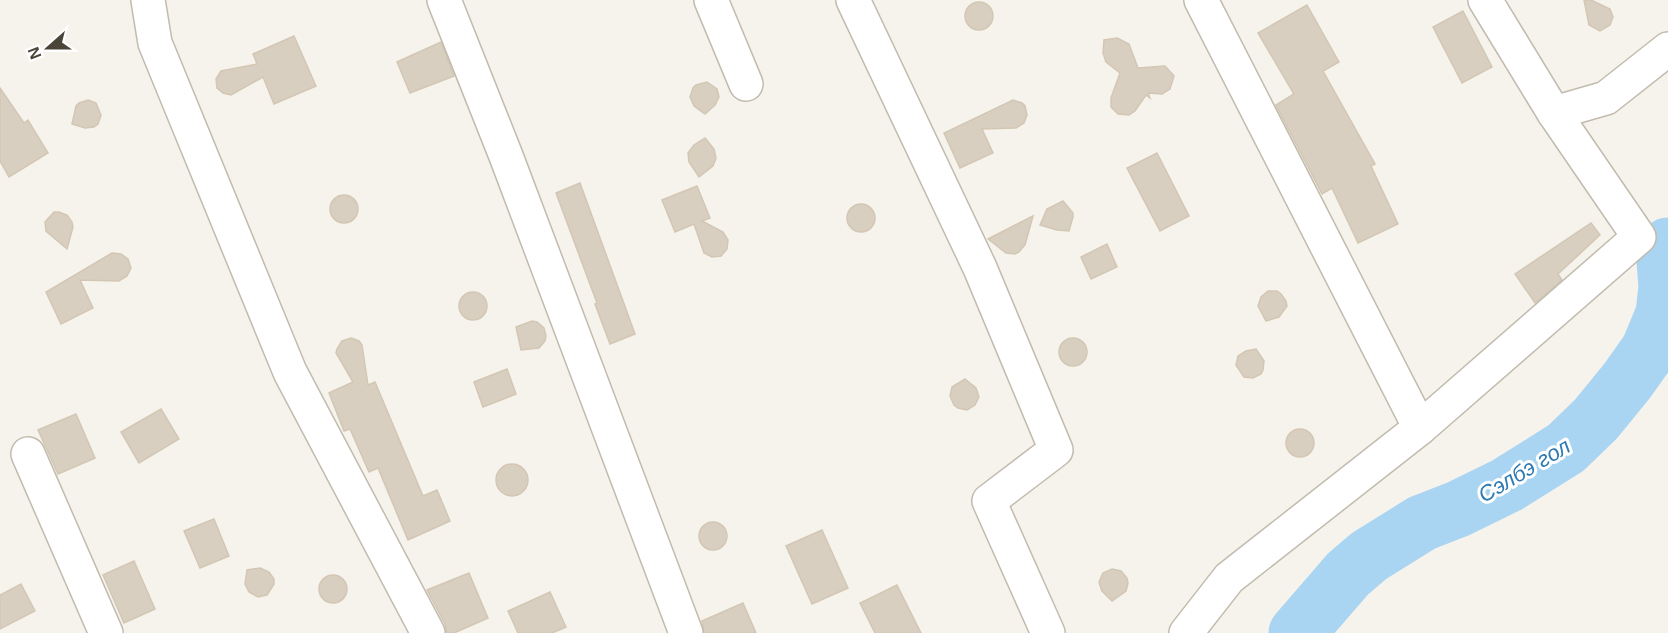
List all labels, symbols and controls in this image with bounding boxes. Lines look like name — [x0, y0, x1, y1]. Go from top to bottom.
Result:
north arrow — [18, 18, 78, 78]
text: N — [24, 45, 44, 62]
water label: Сэлбэ гол — [1474, 433, 1575, 508]

